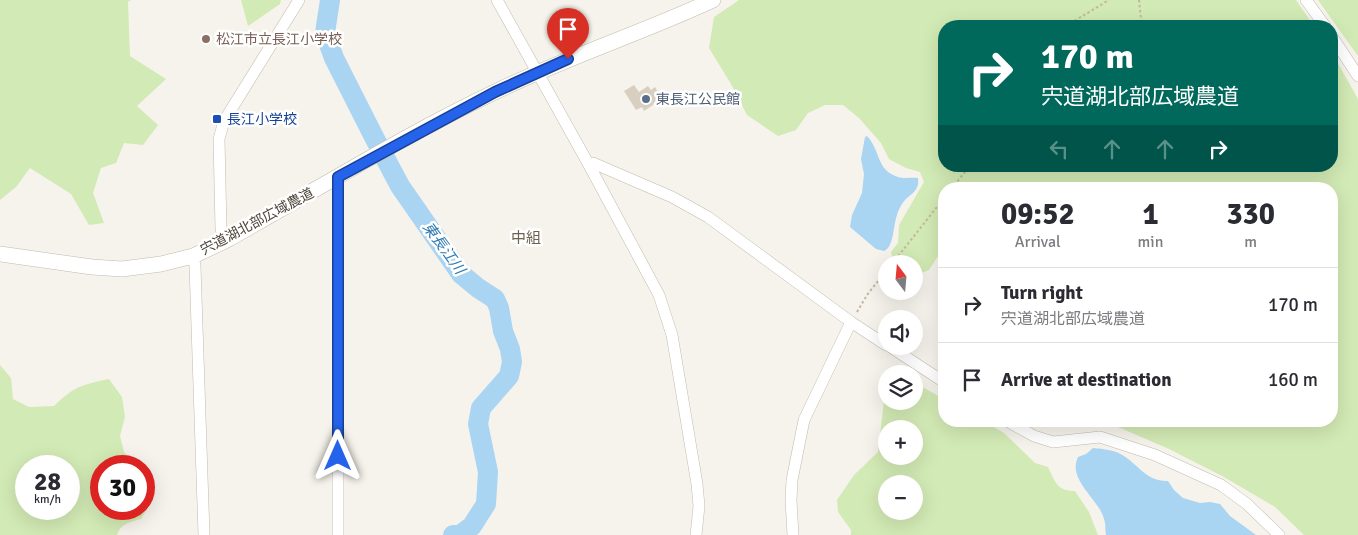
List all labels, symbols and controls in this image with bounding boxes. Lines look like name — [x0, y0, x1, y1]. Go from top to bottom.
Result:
pin — [547, 8, 589, 59]
icon: arrive — [554, 15, 582, 43]
place label: 松江市立長江小学校 — [216, 31, 342, 48]
marker: 松江市立長江小学校 — [200, 33, 212, 45]
text: 170 m — [1041, 35, 1134, 78]
icon: right — [958, 40, 1023, 105]
text: 宍道湖北部広域農道 — [1041, 83, 1239, 110]
place label: 東長江公民館 — [656, 91, 740, 108]
marker: 東長江公民館 — [640, 93, 652, 105]
place label: 長江小学校 — [227, 111, 297, 128]
marker: 長江小学校 — [211, 113, 223, 125]
icon: left — [1045, 135, 1073, 163]
icon: ahead — [1098, 135, 1126, 163]
icon: ahead — [1151, 135, 1179, 163]
icon: right — [1204, 135, 1232, 163]
street label: 宍道湖北部広域農道 — [198, 184, 317, 259]
text: 09:52 — [1001, 196, 1075, 233]
text: 1 — [1142, 196, 1159, 233]
text: 330 — [1226, 196, 1275, 233]
water label: 東長江川 — [419, 218, 470, 279]
district label: 中組 — [511, 229, 541, 247]
text: Arrival — [1015, 232, 1061, 252]
text: min — [1138, 232, 1163, 252]
text: m — [1244, 232, 1257, 252]
north arrow — [878, 255, 922, 300]
map controls — [878, 255, 923, 520]
text: Turn right — [1001, 281, 1083, 305]
icon: right — [958, 291, 986, 319]
text: 170 m — [1268, 293, 1318, 317]
text: 宍道湖北部広域農道 — [1001, 309, 1145, 329]
button: sound — [878, 310, 923, 355]
button: layers — [878, 365, 923, 410]
icon: arrive — [958, 366, 986, 394]
text: Arrive at destination — [1001, 368, 1172, 392]
text: 160 m — [1268, 368, 1318, 392]
button: + — [878, 420, 923, 465]
position arrow — [311, 429, 363, 481]
speed limit sign: 30 — [90, 455, 155, 520]
text: 28 — [34, 466, 61, 497]
button: − — [878, 475, 923, 520]
text: km/h — [34, 492, 61, 507]

